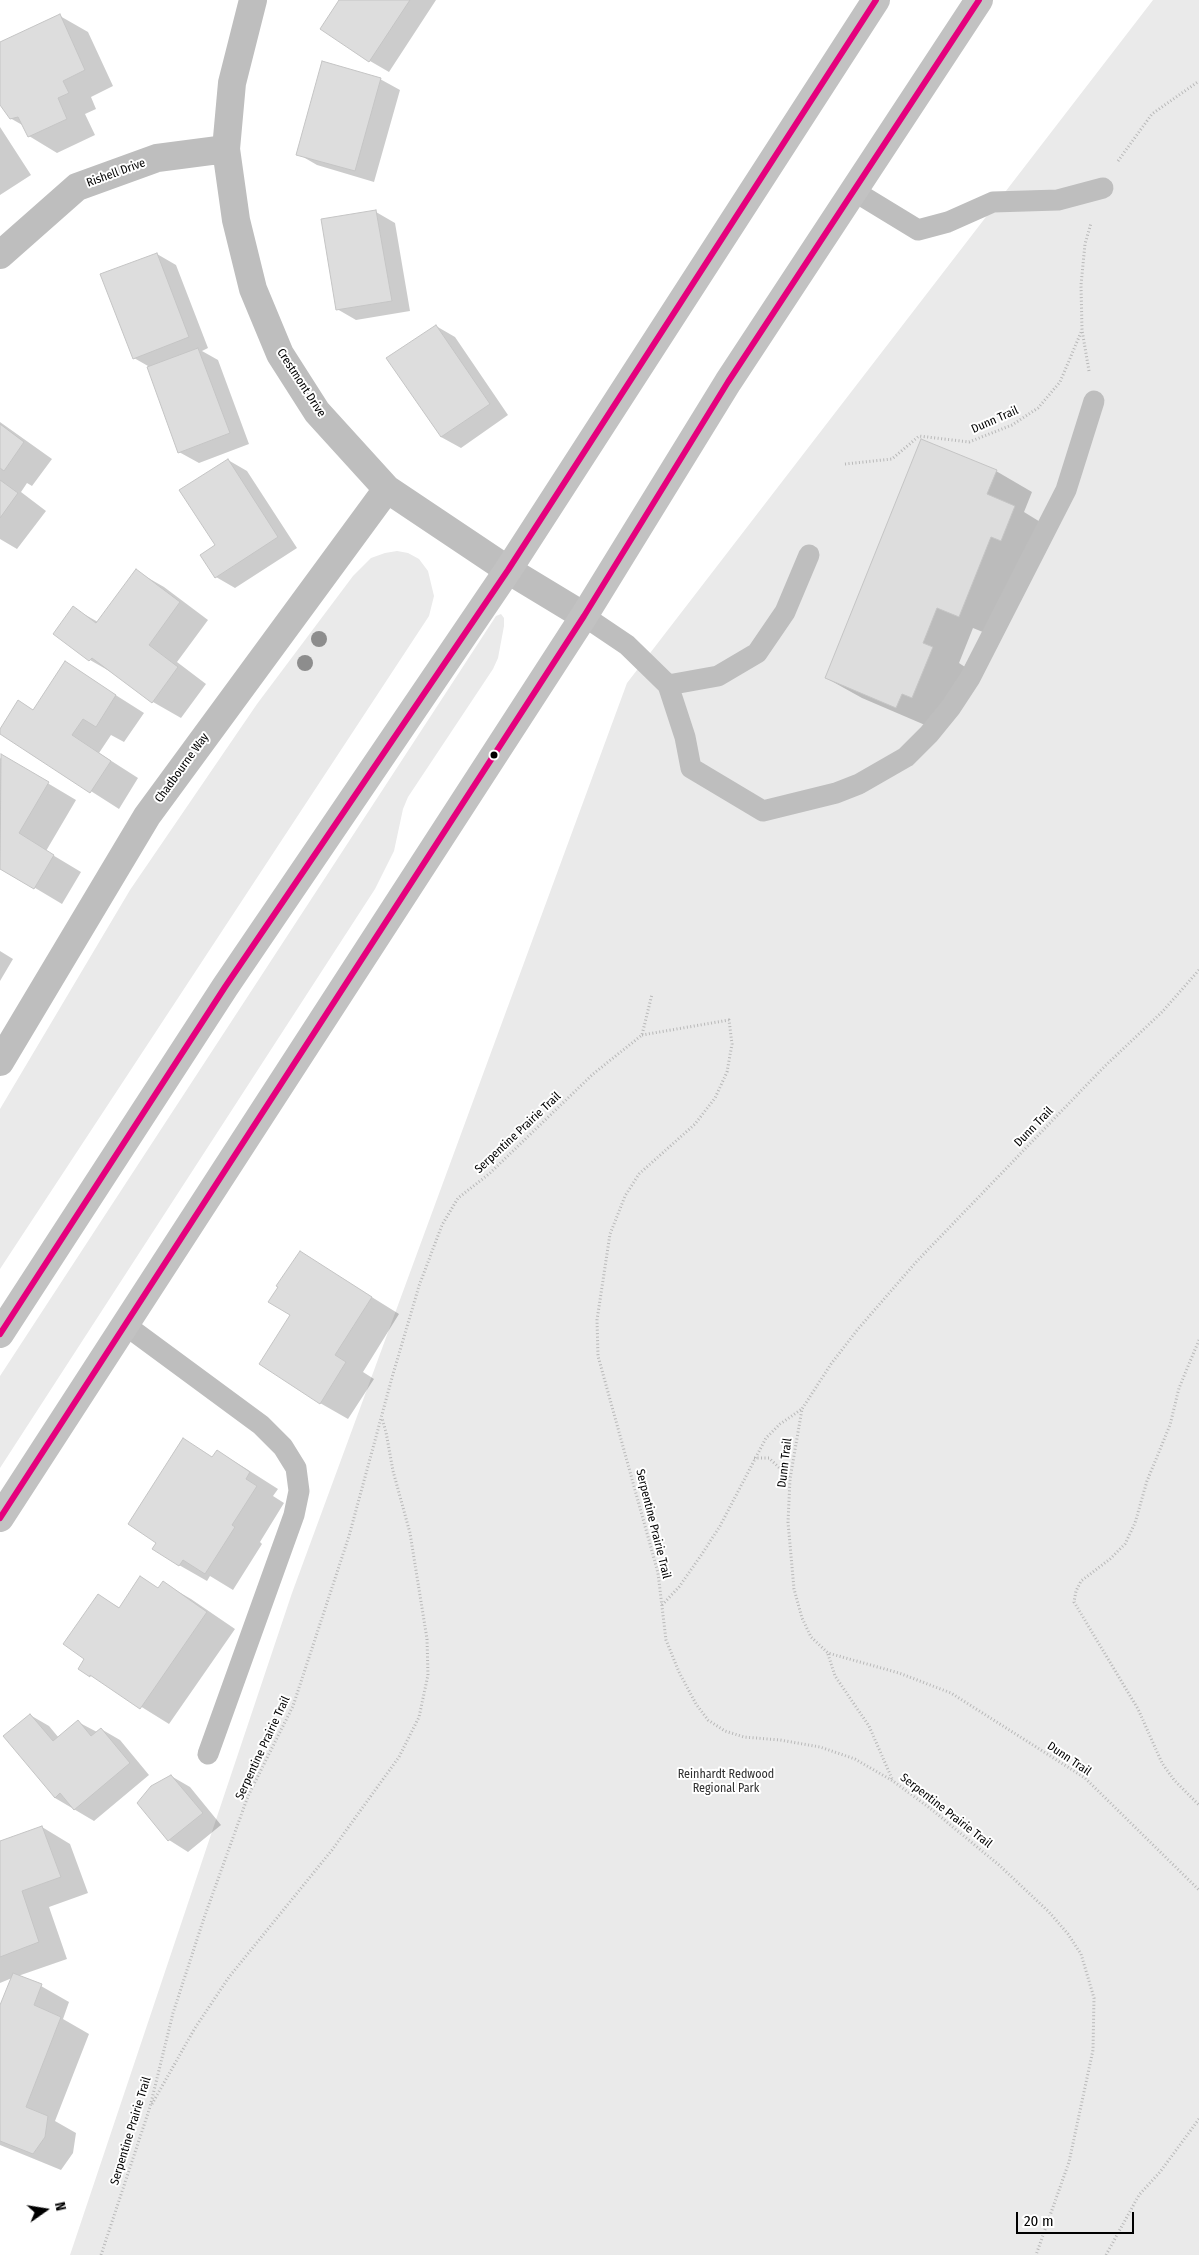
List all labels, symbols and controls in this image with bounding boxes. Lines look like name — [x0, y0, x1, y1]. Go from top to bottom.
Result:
street label: Rishell Drive — [85, 156, 147, 190]
street label: Crestmont Drive — [274, 346, 328, 420]
street label: Dunn Trail — [969, 403, 1021, 437]
street label: Chadbourne Way — [152, 730, 212, 806]
unlabelled marker — [489, 750, 499, 760]
street label: Serpentine Prairie Trail — [472, 1089, 564, 1177]
street label: Dunn Trail — [1012, 1104, 1056, 1150]
street label: Dunn Trail — [775, 1437, 795, 1489]
street label: Serpentine Prairie Trail — [632, 1468, 674, 1580]
street label: Serpentine Prairie Trail — [233, 1694, 293, 1802]
street label: Dunn Trail — [1044, 1739, 1094, 1779]
park label: Reinhardt Redwood Regional Park — [678, 1768, 774, 1796]
street label: Serpentine Prairie Trail — [897, 1771, 995, 1851]
street label: Serpentine Prairie Trail — [108, 2075, 154, 2187]
north arrow — [20, 2185, 70, 2235]
text: N — [51, 2201, 69, 2213]
scale bar — [1019, 2202, 1136, 2234]
text: 20 m — [1024, 2212, 1054, 2230]

